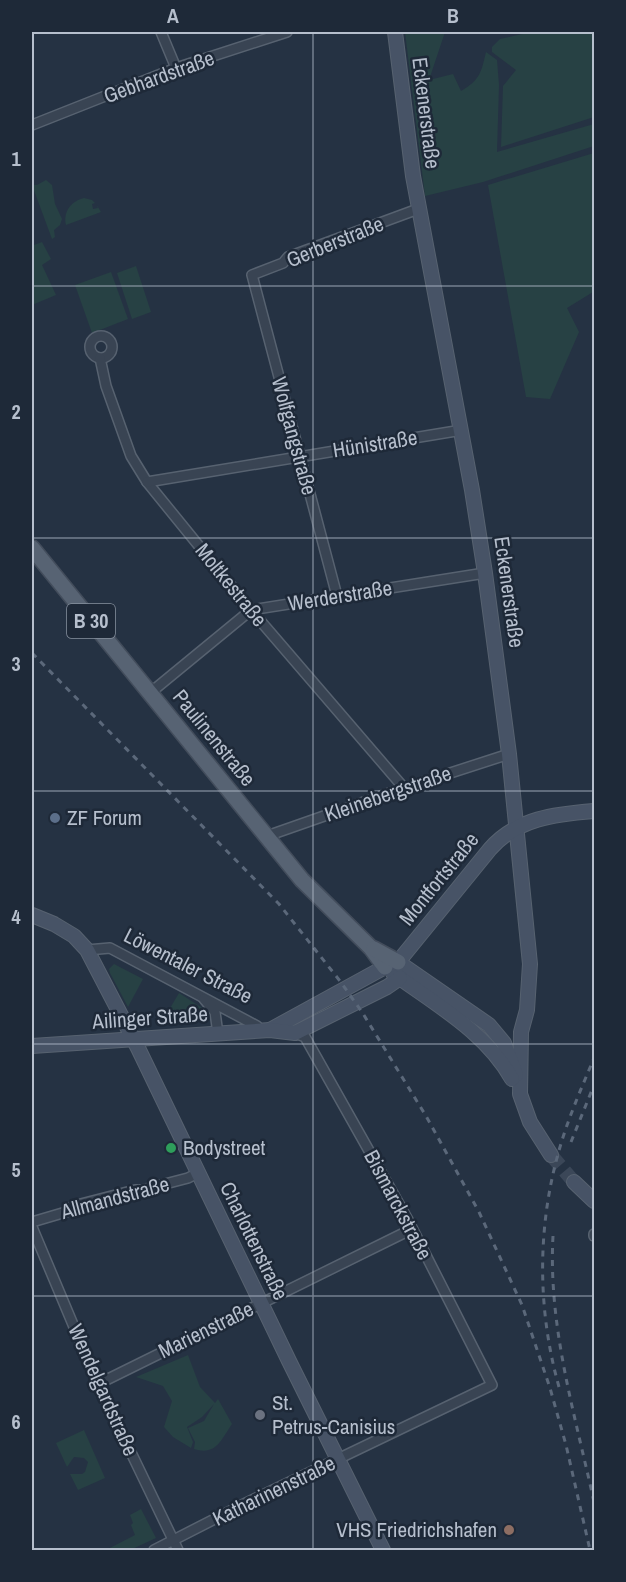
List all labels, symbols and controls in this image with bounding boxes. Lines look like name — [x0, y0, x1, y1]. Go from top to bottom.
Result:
text: A — [167, 2, 179, 29]
text: B — [447, 2, 459, 29]
street label: Gebhardstraße — [99, 43, 218, 110]
street label: Eckenerstraße — [405, 56, 448, 170]
text: 1 — [11, 145, 21, 172]
street label: Gerberstraße — [282, 209, 388, 274]
street label: Wolfgangstraße — [265, 374, 324, 498]
text: 2 — [11, 398, 21, 425]
street label: Hünistraße — [331, 423, 419, 464]
street label: Eckenerstraße — [487, 534, 532, 649]
street label: Moltkestraße — [189, 537, 274, 632]
street label: Werderstraße — [286, 573, 394, 618]
road number: B 30 — [67, 604, 115, 638]
text: 3 — [11, 650, 21, 677]
street label: Paulinenstraße — [166, 683, 262, 792]
street label: Kleinebergstraße — [321, 758, 455, 829]
place label: ZF Forum — [67, 803, 142, 832]
marker: ZF Forum — [48, 811, 62, 825]
street label: Montfortstraße — [392, 826, 485, 931]
text: 4 — [11, 903, 21, 930]
street label: Löwentaler Straße — [119, 921, 257, 1010]
street label: Ailinger Straße — [90, 999, 209, 1036]
place label: Bodystreet — [183, 1133, 266, 1162]
marker: Bodystreet — [164, 1141, 178, 1155]
street label: Bismarckstraße — [357, 1145, 440, 1265]
text: 5 — [11, 1156, 21, 1183]
street label: Allmandstraße — [57, 1169, 172, 1226]
street label: Charlottenstraße — [213, 1177, 296, 1305]
street label: Marienstraße — [153, 1294, 258, 1365]
street label: Wendelgardstraße — [61, 1319, 145, 1460]
place label: St. Petrus-Canisius — [272, 1388, 395, 1441]
text: 6 — [11, 1408, 21, 1435]
marker: St. Petrus-Canisius — [253, 1408, 267, 1422]
street label: Katharinenstraße — [208, 1448, 340, 1533]
place label: VHS Friedrichshafen — [336, 1515, 497, 1544]
marker: VHS Friedrichshafen — [502, 1523, 516, 1537]

